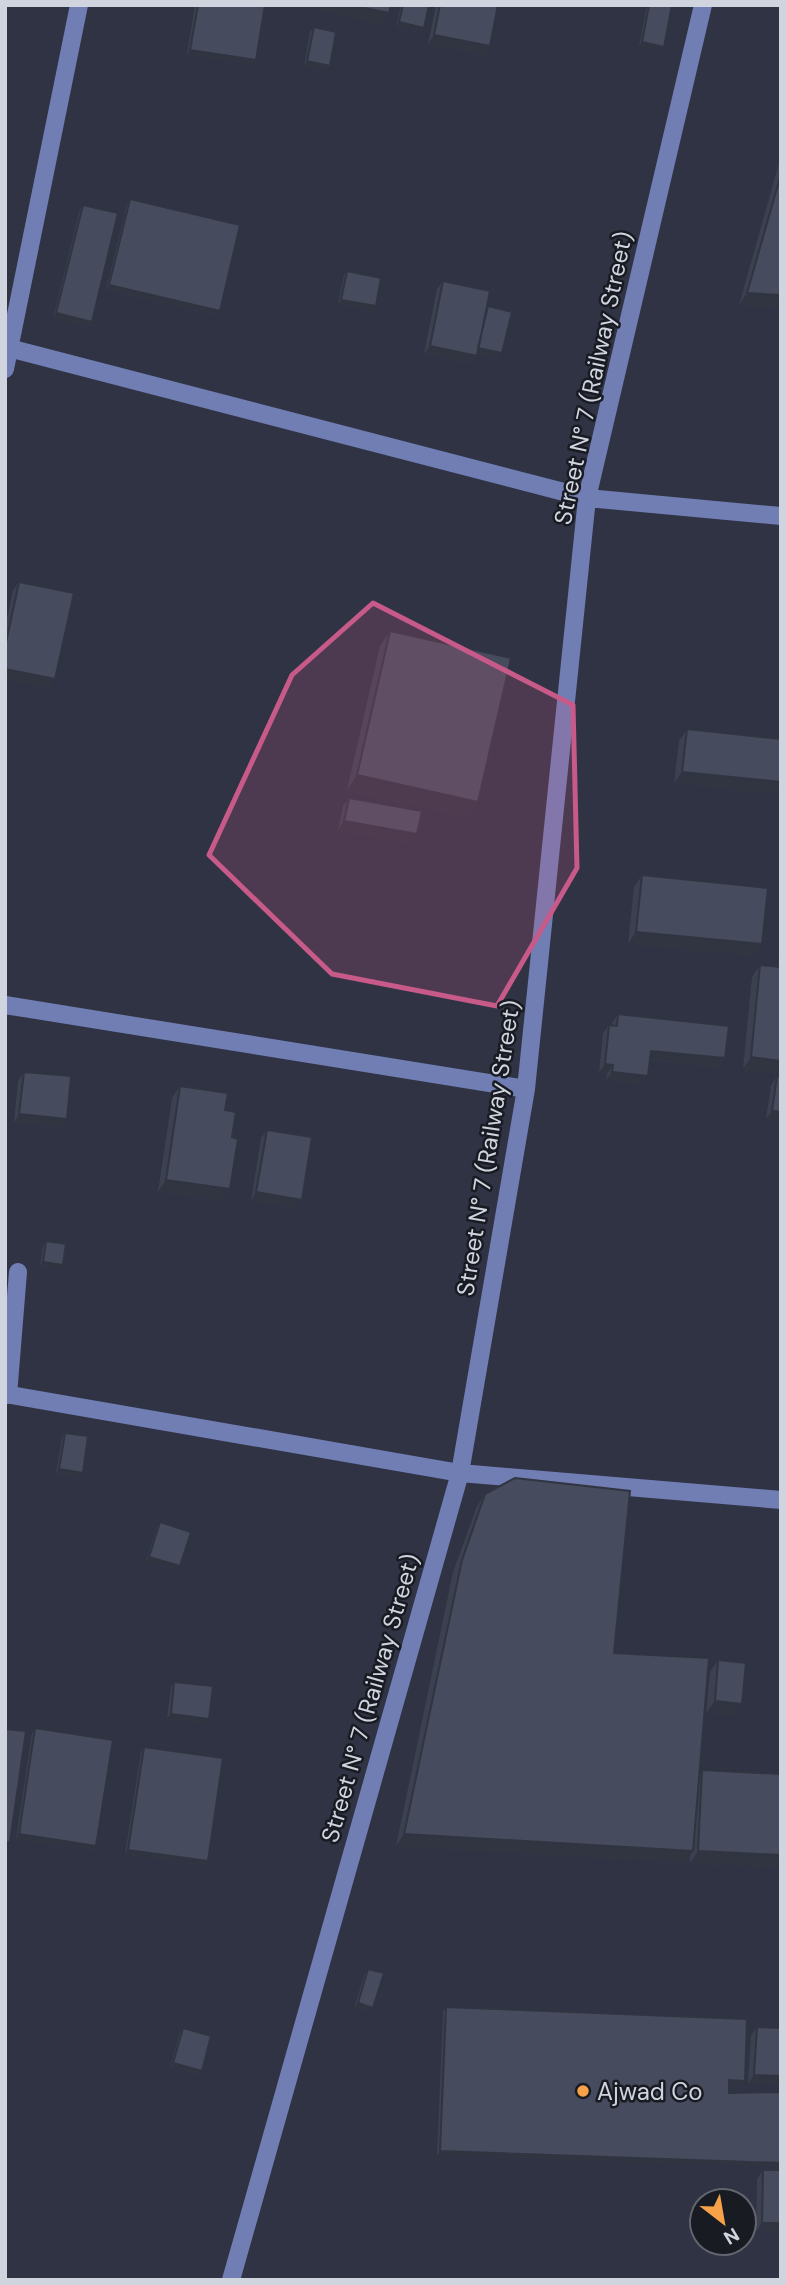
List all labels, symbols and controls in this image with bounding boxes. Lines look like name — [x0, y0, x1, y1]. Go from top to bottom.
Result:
street label: Street N° 7 (Railway Street) — [547, 228, 639, 528]
street label: Street N° 7 (Railway Street) — [449, 998, 527, 1298]
street label: Street N° 7 (Railway Street) — [314, 1550, 426, 1846]
place label: Ajwad Co — [597, 2076, 703, 2107]
marker: Ajwad Co — [575, 2083, 591, 2099]
north arrow — [688, 2187, 758, 2257]
text: N — [719, 2222, 744, 2250]

